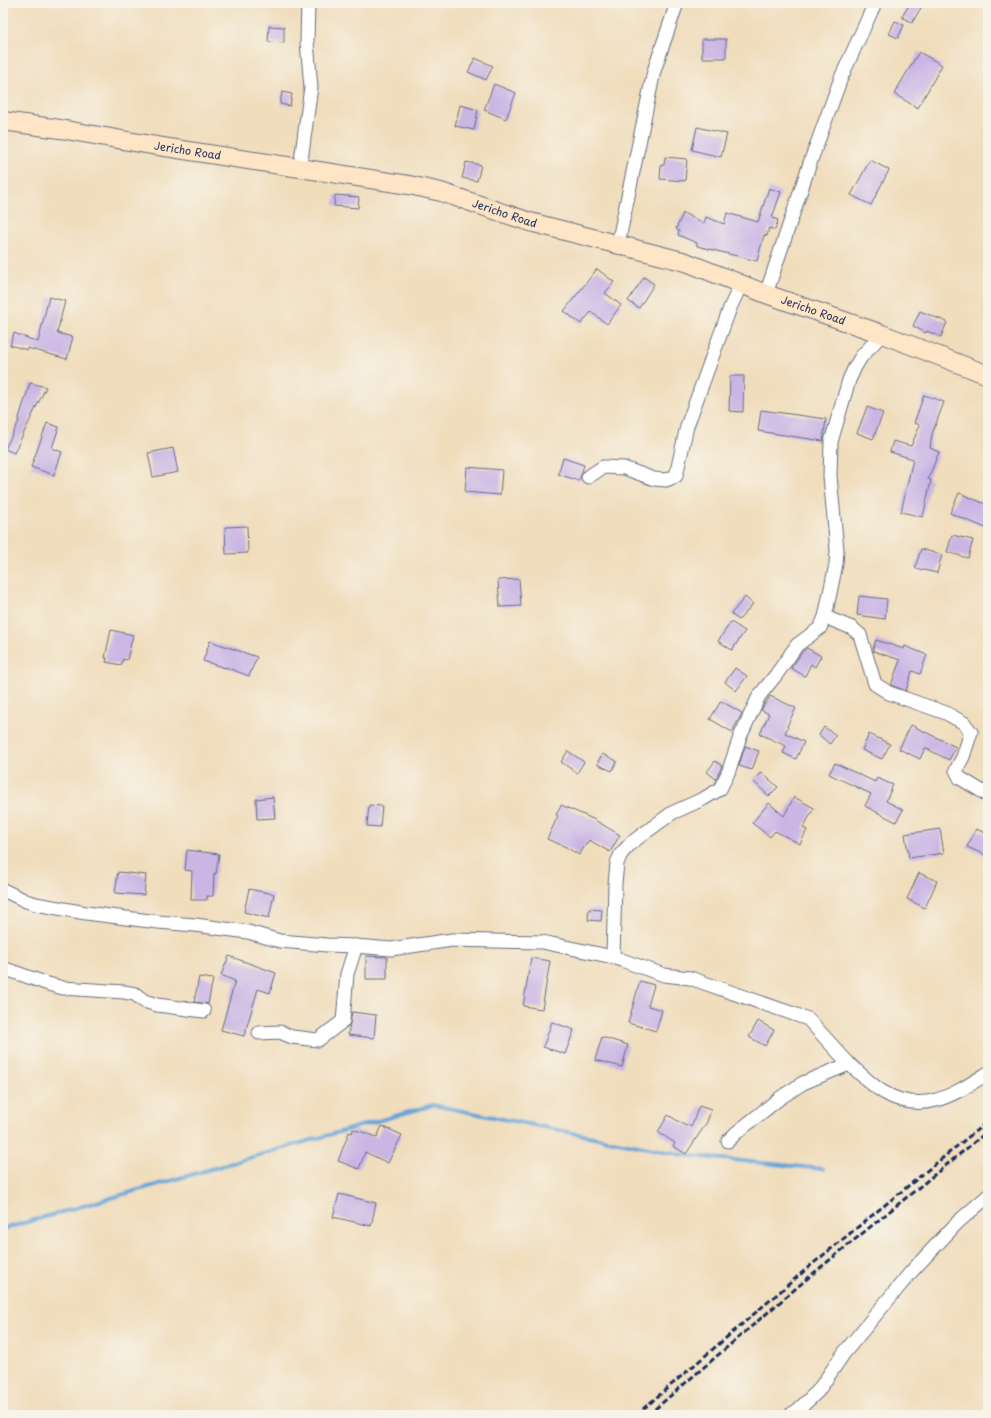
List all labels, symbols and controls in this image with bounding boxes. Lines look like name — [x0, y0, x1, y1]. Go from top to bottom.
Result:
street label: Jericho Road — [153, 137, 222, 164]
street label: Jericho Road — [470, 194, 539, 231]
street label: Jericho Road — [779, 291, 848, 329]

